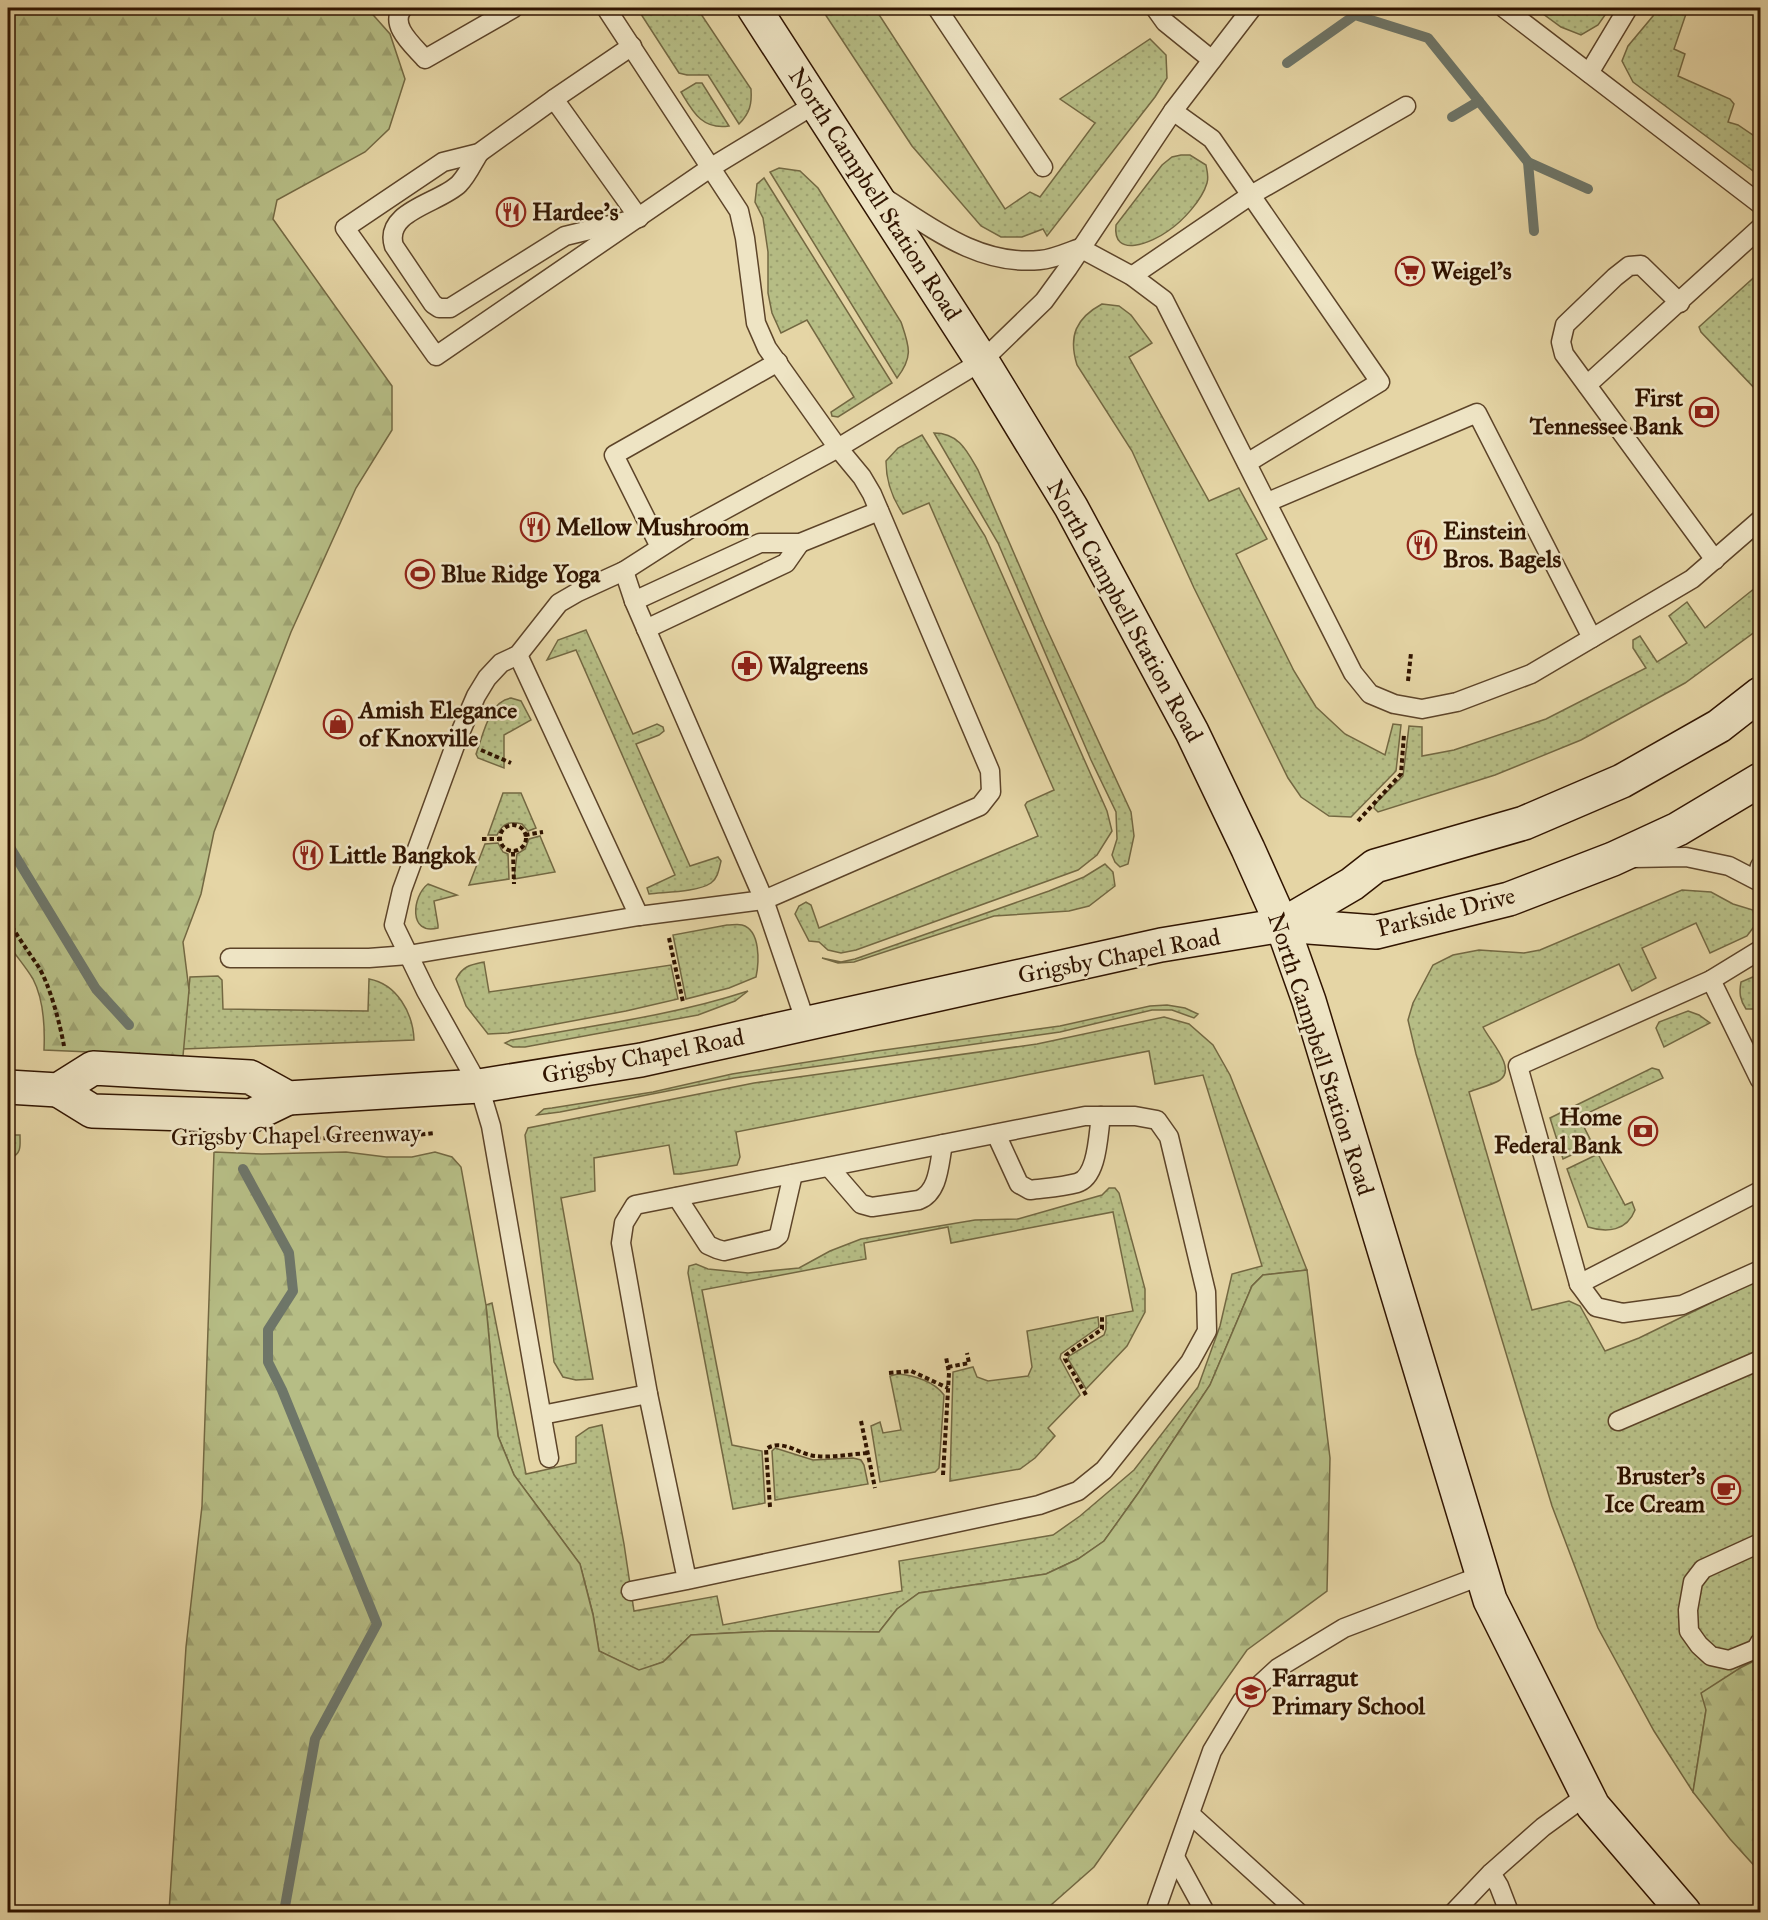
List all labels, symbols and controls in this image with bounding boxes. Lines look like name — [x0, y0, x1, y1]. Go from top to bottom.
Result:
street label: North Campbell Station Road — [782, 62, 968, 326]
restaurant icon: Hardee's — [495, 196, 527, 228]
place label: Hardee's — [532, 197, 619, 227]
supermarket icon: Weigel's — [1394, 255, 1426, 287]
place label: Weigel's — [1431, 256, 1512, 286]
place label: First Tennessee Bank — [1529, 383, 1684, 441]
bank icon: First Tennessee Bank — [1688, 396, 1720, 428]
street label: North Campbell Station Road — [1040, 474, 1210, 748]
restaurant icon: Mellow Mushroom — [519, 511, 551, 543]
place label: Mellow Mushroom — [556, 512, 750, 542]
place label: Einstein Bros. Bagels — [1443, 516, 1562, 574]
restaurant icon: Einstein Bros. Bagels — [1406, 529, 1438, 561]
sports icon: Blue Ridge Yoga — [404, 558, 436, 590]
place label: Blue Ridge Yoga — [441, 559, 601, 589]
pharmacy icon: Walgreens — [731, 650, 763, 682]
place label: Walgreens — [768, 651, 868, 681]
place label: Amish Elegance of Knoxville — [357, 695, 517, 753]
shop icon: Amish Elegance of Knoxville — [322, 708, 354, 740]
restaurant icon: Little Bangkok — [292, 839, 324, 871]
place label: Little Bangkok — [329, 840, 477, 870]
street label: Parkside Drive — [1374, 880, 1518, 944]
street label: North Campbell Station Road — [1261, 909, 1381, 1199]
street label: Grigsby Chapel Road — [1015, 922, 1223, 990]
street label: Grigsby Chapel Road — [539, 1022, 747, 1090]
place label: Home Federal Bank — [1494, 1102, 1623, 1160]
bank icon: Home Federal Bank — [1627, 1115, 1659, 1147]
street label: Grigsby Chapel Greenway — [171, 1118, 422, 1152]
place label: Bruster's Ice Cream — [1604, 1461, 1706, 1519]
cafe icon: Bruster's Ice Cream — [1710, 1474, 1742, 1506]
place label: Farragut Primary School — [1272, 1663, 1426, 1721]
school or university icon: Farragut Primary School — [1235, 1676, 1267, 1708]

